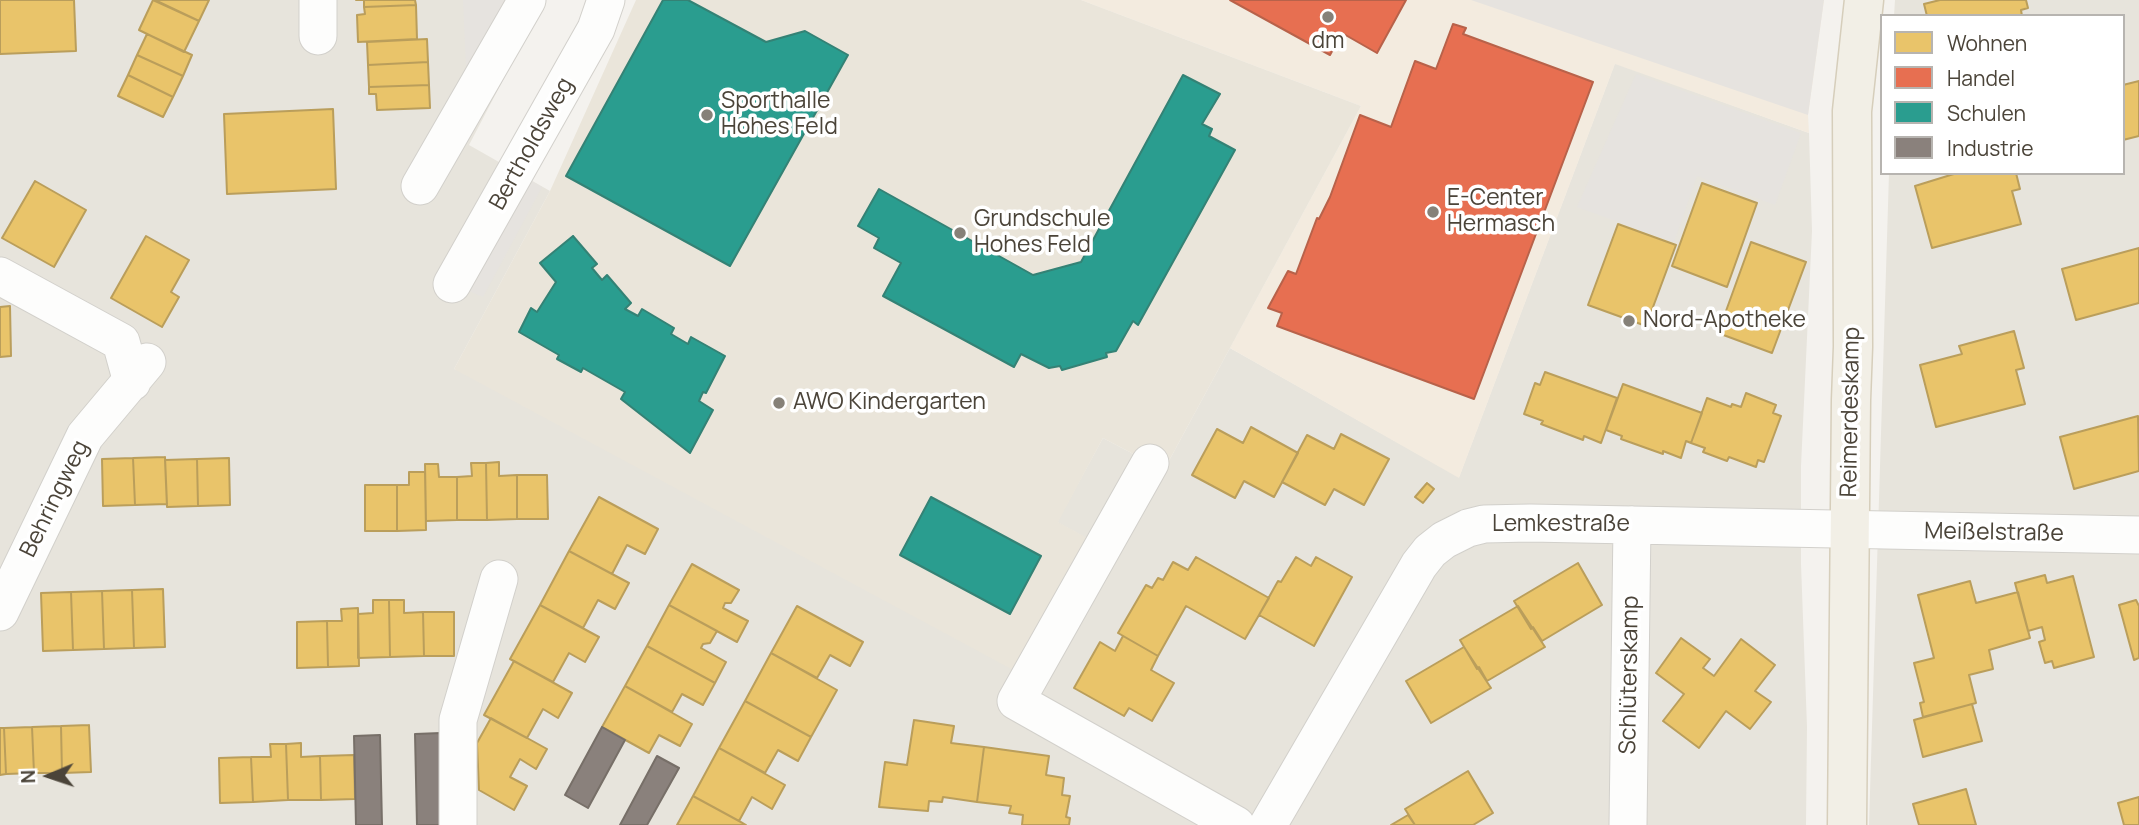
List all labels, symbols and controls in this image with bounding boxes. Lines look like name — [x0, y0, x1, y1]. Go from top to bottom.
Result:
marker: dm — [1320, 9, 1336, 25]
legend — [1880, 14, 2125, 175]
place label: dm — [1311, 28, 1345, 56]
text: Wohnen — [1947, 29, 2027, 57]
text: Handel — [1947, 64, 2015, 92]
street label: Bertholdsweg — [484, 73, 580, 215]
place label: Sporthalle Hohes Feld — [721, 88, 838, 142]
text: Schulen — [1947, 99, 2026, 127]
marker: Sporthalle Hohes Feld — [699, 107, 715, 123]
text: Industrie — [1947, 134, 2033, 162]
place label: E-Center Hermasch — [1447, 185, 1555, 239]
marker: E-Center Hermasch — [1425, 204, 1441, 220]
place label: Grundschule Hohes Feld — [974, 206, 1110, 260]
marker: Grundschule Hohes Feld — [952, 225, 968, 241]
place label: Nord-Apotheke — [1643, 307, 1806, 335]
marker: Nord-Apotheke — [1621, 313, 1637, 329]
street label: Reimerdeskamp — [1836, 326, 1866, 498]
place label: AWO Kindergarten — [793, 389, 986, 417]
marker: AWO Kindergarten — [771, 395, 787, 411]
street label: Behringweg — [15, 436, 95, 562]
street label: Lemkestraße — [1492, 511, 1630, 539]
street label: Meißelstraße — [1924, 518, 2064, 548]
street label: Schlüterskamp — [1615, 595, 1645, 755]
north arrow — [14, 741, 84, 811]
text: N — [15, 769, 41, 784]

